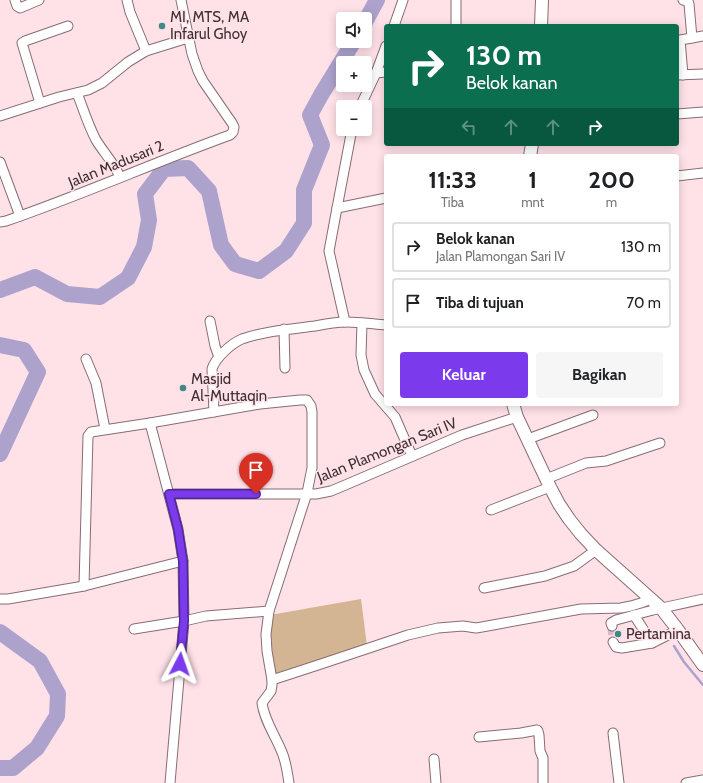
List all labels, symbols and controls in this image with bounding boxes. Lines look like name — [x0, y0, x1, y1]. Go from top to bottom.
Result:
place label: MI, MTS, MA Infarul Ghoy — [170, 8, 250, 43]
map controls — [336, 12, 372, 136]
button: sound — [336, 12, 372, 48]
marker: MI, MTS, MA Infarul Ghoy — [157, 21, 167, 31]
text: 130 m — [466, 38, 542, 72]
icon: right — [400, 40, 452, 92]
button: + — [336, 56, 372, 92]
text: Belok kanan — [466, 72, 558, 94]
button: − — [336, 100, 372, 136]
icon: left — [458, 116, 480, 138]
icon: ahead — [500, 116, 522, 138]
icon: ahead — [542, 116, 564, 138]
icon: right — [584, 116, 606, 138]
street label: Jalan Madusari 2 — [65, 137, 167, 192]
text: 11:33 — [428, 165, 477, 194]
text: 1 — [528, 165, 537, 194]
text: 200 — [588, 165, 635, 194]
text: Tiba — [441, 194, 464, 210]
text: mnt — [521, 194, 544, 210]
text: m — [606, 194, 617, 210]
text: Belok kanan — [436, 230, 515, 248]
icon: right — [402, 236, 424, 258]
text: 130 m — [621, 238, 661, 256]
text: Jalan Plamongan Sari IV — [436, 248, 565, 264]
icon: arrive — [402, 292, 424, 314]
text: Tiba di tujuan — [436, 294, 524, 312]
text: 70 m — [627, 294, 661, 312]
button: Keluar — [400, 352, 528, 398]
button: Bagikan — [536, 352, 663, 398]
place label: Masjid Al-Muttaqin — [191, 370, 267, 405]
marker: Masjid Al-Muttaqin — [178, 383, 188, 393]
street label: Jalan Plamongan Sari IV — [314, 413, 460, 487]
pin — [239, 453, 273, 494]
icon: arrive — [245, 459, 267, 481]
place label: Pertamina — [626, 625, 692, 643]
marker: Pertamina — [613, 629, 623, 639]
position arrow — [159, 643, 201, 685]

